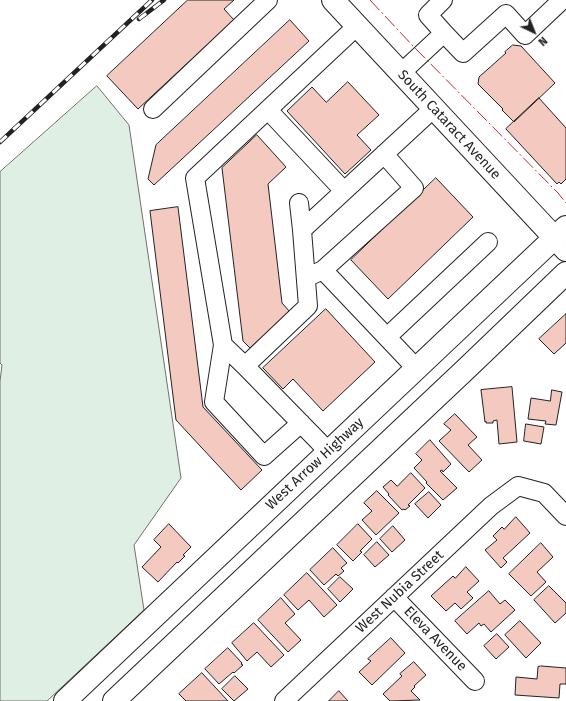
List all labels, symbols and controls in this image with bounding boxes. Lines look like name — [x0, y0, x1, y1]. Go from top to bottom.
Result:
north arrow — [514, 12, 554, 52]
text: N — [535, 34, 550, 48]
street label: South Cataract Avenue — [394, 67, 504, 183]
street label: West Arrow Highway — [263, 414, 367, 514]
street label: West Nubia Street — [353, 547, 447, 637]
street label: Eleva Avenue — [400, 603, 470, 675]

